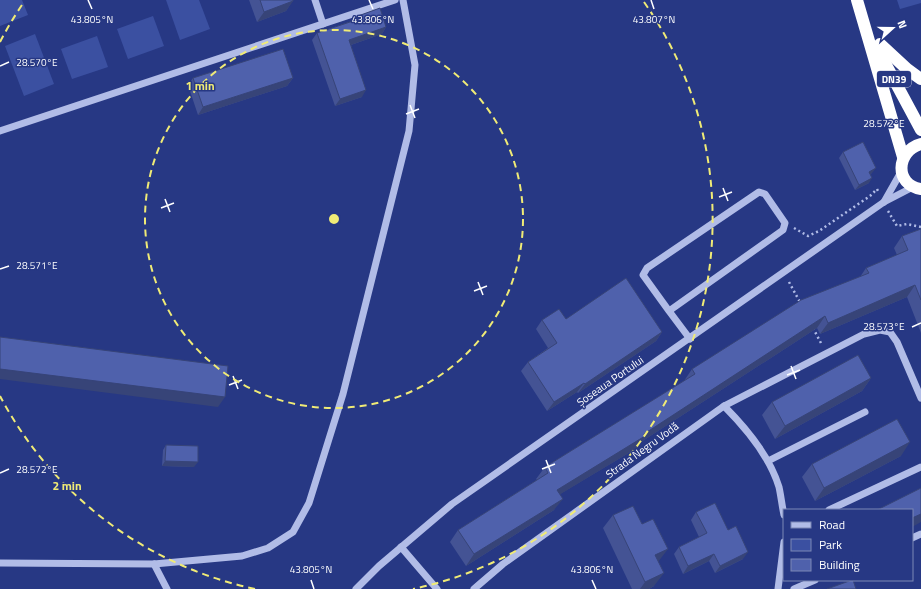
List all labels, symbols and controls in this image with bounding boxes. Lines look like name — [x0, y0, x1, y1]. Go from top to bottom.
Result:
north arrow — [873, 8, 913, 48]
text: 43.805°N — [71, 12, 113, 27]
text: 43.806°N — [352, 12, 394, 27]
text: 43.807°N — [633, 12, 675, 27]
text: N — [894, 18, 911, 31]
text: 28.570°E — [16, 55, 58, 70]
road number: DN39 — [877, 71, 911, 87]
text: 1 min — [185, 76, 215, 95]
text: 28.572°E — [863, 116, 905, 131]
centre of rings — [327, 212, 341, 226]
text: 28.571°E — [16, 258, 58, 273]
text: 28.573°E — [863, 319, 905, 334]
street label: Șoseaua Portului — [573, 352, 647, 410]
street label: Strada Negru Vodă — [602, 418, 682, 482]
text: 28.572°E — [16, 462, 58, 477]
text: 2 min — [52, 476, 82, 495]
legend — [783, 509, 913, 581]
text: Road — [819, 515, 845, 534]
text: Park — [819, 535, 842, 554]
text: Building — [819, 555, 860, 574]
text: 43.805°N — [290, 562, 332, 577]
text: 43.806°N — [571, 562, 613, 577]

